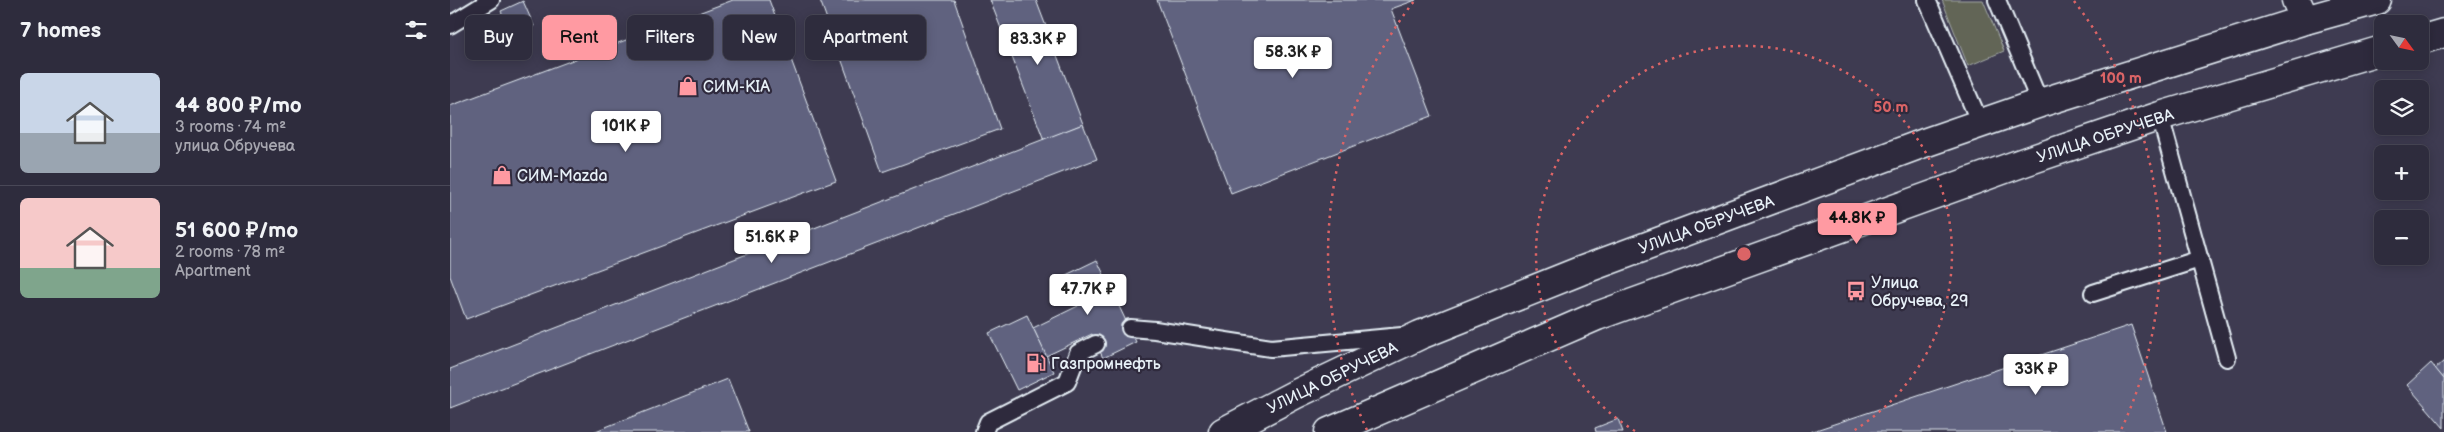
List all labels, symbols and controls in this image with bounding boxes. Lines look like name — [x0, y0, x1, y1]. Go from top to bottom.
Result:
chip: Buy — [465, 15, 532, 60]
chip: Rent — [542, 15, 617, 60]
chip: Filters — [627, 15, 713, 60]
chip: New — [723, 15, 795, 60]
chip: Apartment — [805, 15, 926, 60]
north arrow — [2374, 15, 2429, 70]
map controls — [2374, 15, 2429, 265]
icon: filters — [402, 16, 430, 44]
text: 7 homes — [20, 18, 101, 43]
pin: 83.3K ₽ — [992, 23, 1084, 66]
text: 83.3K ₽ — [1010, 30, 1066, 49]
pin: 58.3K ₽ — [1247, 36, 1339, 79]
text: 58.3K ₽ — [1265, 43, 1321, 62]
text: 100 m — [2100, 69, 2142, 88]
shop icon: СИМ-KIA — [677, 75, 699, 97]
place label: СИМ-KIA — [703, 78, 770, 97]
button: layers — [2374, 80, 2429, 135]
icon: home — [60, 93, 120, 153]
text: 44 800 ₽/mo — [175, 93, 302, 118]
text: 50 m — [1874, 98, 1909, 117]
street label: УЛИЦА ОБРУЧЕВА — [2035, 105, 2177, 168]
pin: 101K ₽ — [585, 110, 667, 153]
text: 101K ₽ — [602, 117, 650, 136]
text: 3 rooms · 74 m² — [175, 118, 286, 137]
text: улица Обручева — [175, 137, 295, 156]
button: + — [2374, 145, 2429, 200]
shop icon: СИМ-Mazda — [491, 164, 513, 186]
place label: СИМ-Mazda — [517, 167, 607, 186]
street label: УЛИЦА ОБРУЧЕВА — [1636, 192, 1777, 259]
pin: 44.8K ₽ — [1811, 202, 1903, 245]
text: 44.8K ₽ — [1829, 209, 1885, 228]
button: − — [2374, 210, 2429, 265]
icon: home — [60, 218, 120, 278]
text: 51 600 ₽/mo — [175, 218, 298, 243]
pin: 51.6K ₽ — [726, 222, 818, 264]
text: 51.6K ₽ — [745, 228, 799, 247]
text: 2 rooms · 78 m² — [175, 243, 285, 262]
centre of rings — [1735, 245, 1753, 263]
text: Apartment — [175, 262, 251, 281]
pin: 47.7K ₽ — [1042, 274, 1134, 316]
place label: Улица Обручева, 29 — [1871, 274, 1969, 311]
text: 47.7K ₽ — [1060, 280, 1116, 299]
bus stop icon: Улица Обручева, 29 — [1845, 280, 1867, 302]
street label: УЛИЦА ОБРУЧЕВА — [1264, 338, 1401, 418]
fuel station icon: Газпромнефть — [1025, 352, 1047, 374]
pin: 33K ₽ — [2001, 354, 2071, 396]
place label: Газпромнефть — [1051, 355, 1161, 374]
text: 33K ₽ — [2014, 360, 2058, 379]

